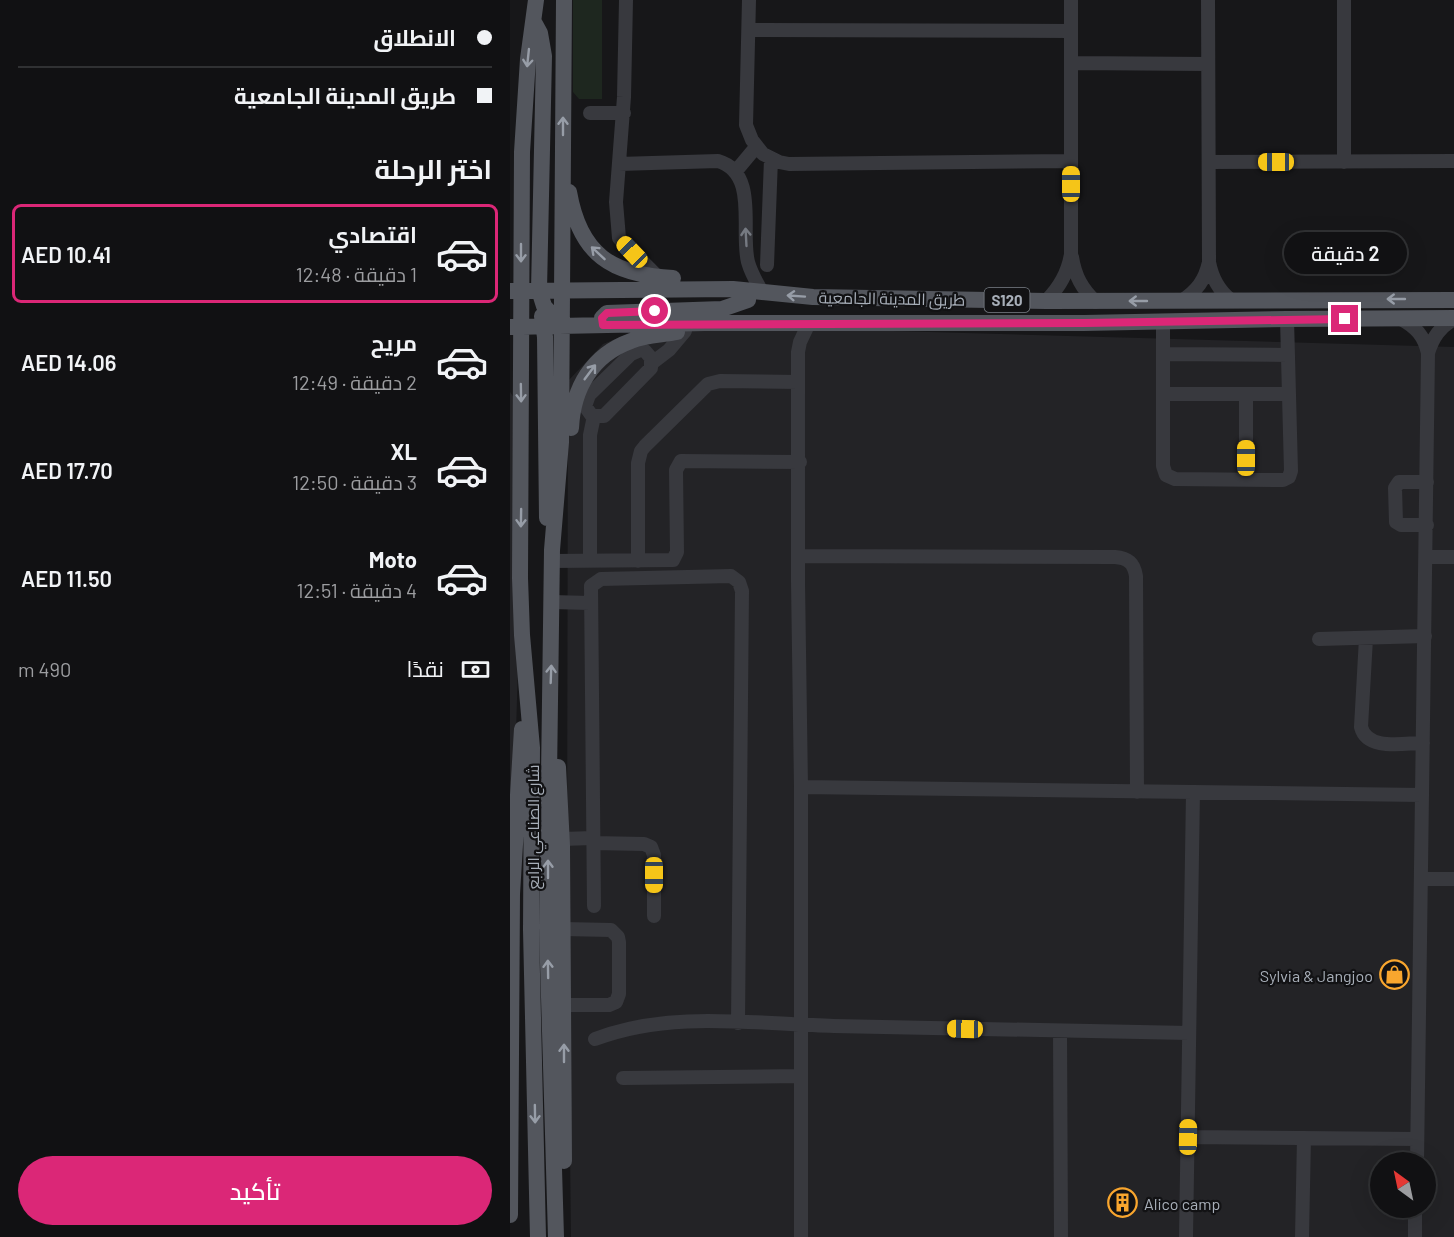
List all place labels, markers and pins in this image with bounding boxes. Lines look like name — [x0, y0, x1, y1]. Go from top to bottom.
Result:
shop icon: Sylvia & Jangjoo — [1378, 959, 1410, 991]
place label: Sylvia & Jangjoo — [1260, 966, 1373, 985]
building icon: Alico camp — [1107, 1187, 1139, 1219]
place label: Alico camp — [1144, 1194, 1220, 1213]

